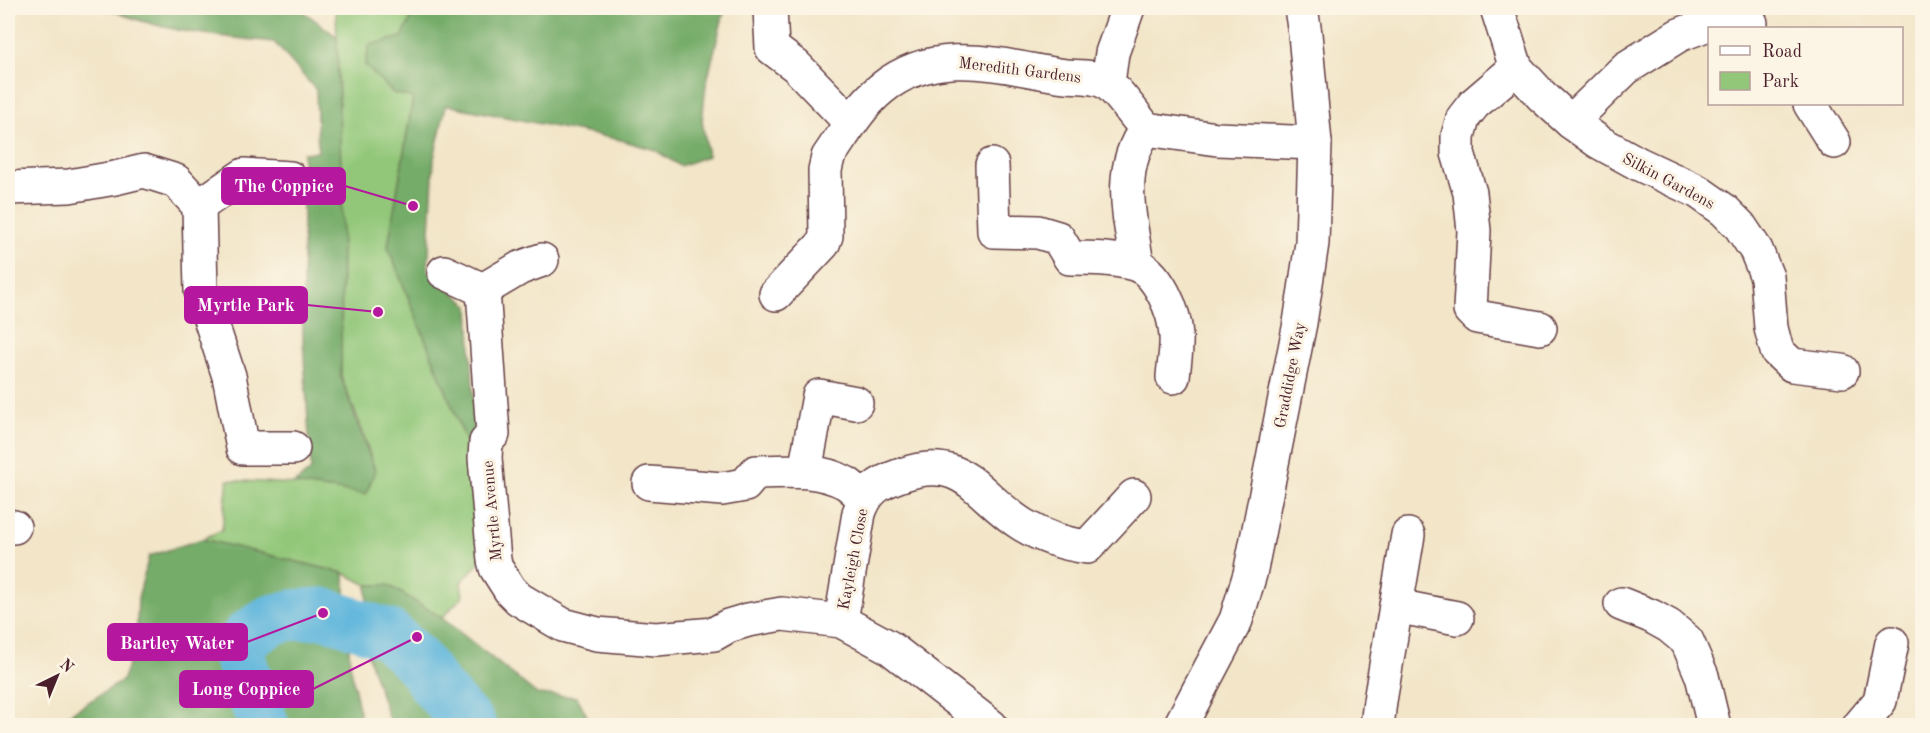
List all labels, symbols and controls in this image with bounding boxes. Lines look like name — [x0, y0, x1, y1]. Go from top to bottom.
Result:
legend — [1708, 27, 1903, 105]
text: Road — [1762, 43, 1802, 61]
street label: Meredith Gardens — [958, 56, 1082, 86]
text: Park — [1762, 73, 1799, 91]
street label: Silkin Gardens — [1619, 151, 1717, 213]
callout: The Coppice — [222, 168, 345, 204]
text: The Coppice — [234, 178, 334, 196]
callout: Myrtle Park — [185, 287, 307, 323]
text: Myrtle Park — [197, 297, 295, 315]
street label: Graddidge Way — [1273, 320, 1309, 430]
street label: Myrtle Avenue — [481, 460, 505, 562]
street label: Kayleigh Close — [836, 507, 872, 612]
callout: Bartley Water — [108, 624, 247, 660]
text: Bartley Water — [120, 635, 234, 653]
north arrow — [27, 646, 87, 706]
text: N — [56, 656, 76, 677]
callout: Long Coppice — [180, 671, 313, 707]
text: Long Coppice — [192, 681, 300, 699]

